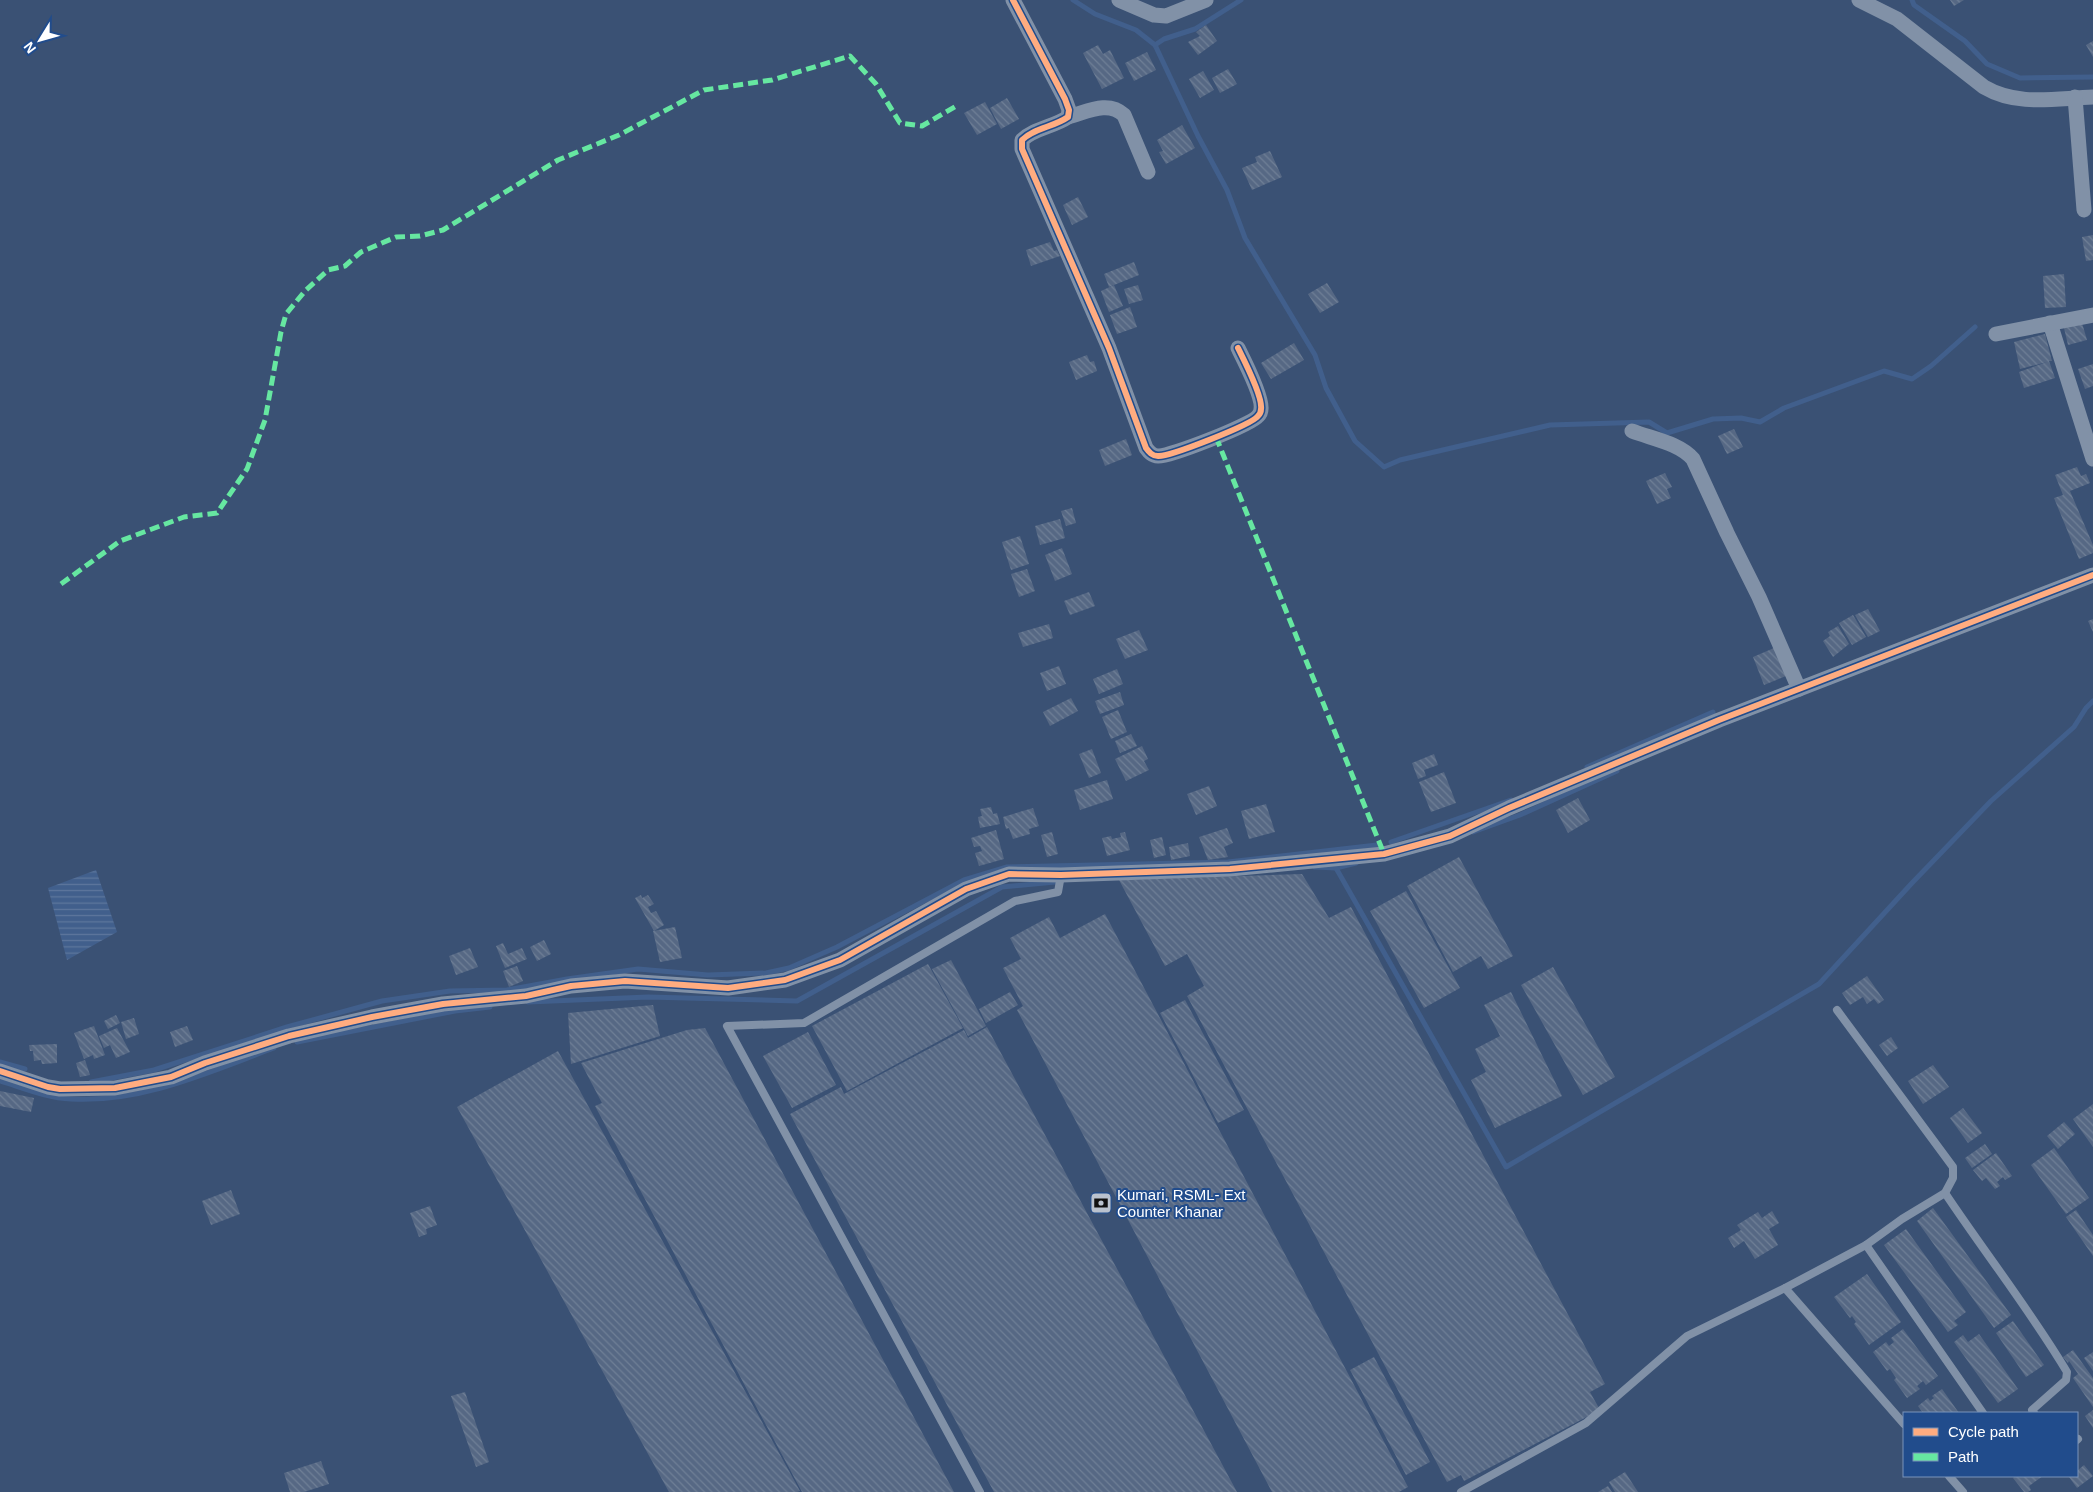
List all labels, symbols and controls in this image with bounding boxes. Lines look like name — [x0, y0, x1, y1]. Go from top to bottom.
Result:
north arrow — [15, 15, 65, 65]
text: N — [20, 39, 39, 57]
place label: Kumari, RSML- Ext Counter Khanar — [1117, 1186, 1246, 1220]
bank icon: Kumari, RSML- Ext Counter Khanar — [1089, 1191, 1113, 1215]
legend — [1903, 1412, 2078, 1477]
text: Cycle path — [1948, 1423, 2019, 1440]
text: Path — [1948, 1448, 1979, 1465]

